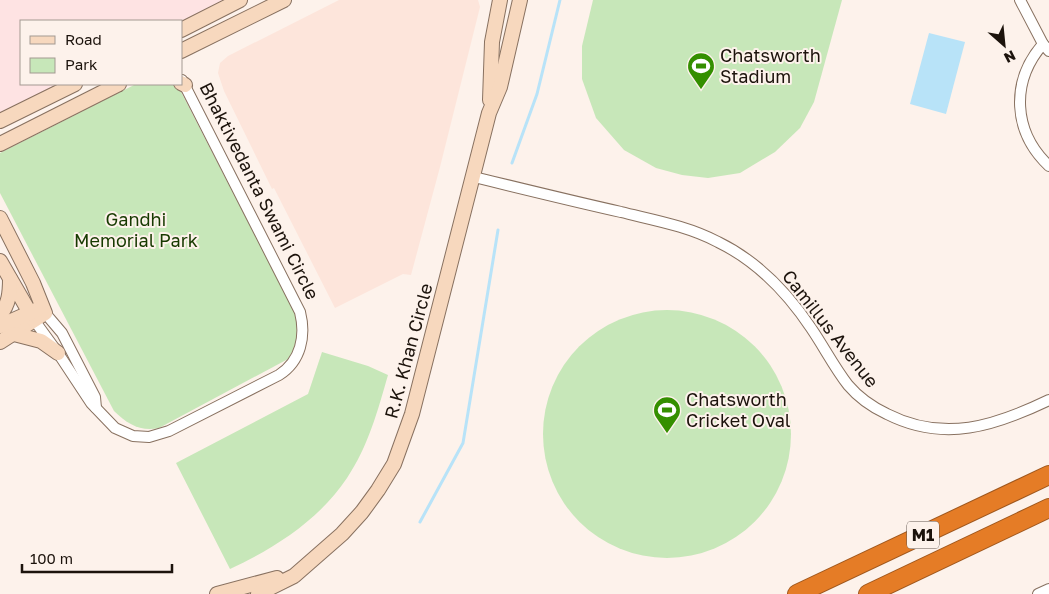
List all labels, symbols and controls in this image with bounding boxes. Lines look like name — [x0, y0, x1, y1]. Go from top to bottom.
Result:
legend — [20, 20, 182, 85]
north arrow — [979, 20, 1029, 70]
text: Road — [65, 30, 102, 48]
place label: Chatsworth Stadium — [720, 44, 821, 87]
text: N — [1002, 47, 1019, 67]
sports icon: Chatsworth Stadium — [686, 51, 716, 90]
text: Park — [65, 55, 98, 73]
street label: Bhaktivedanta Swami Circle — [195, 78, 324, 303]
park label: Gandhi Memorial Park — [74, 208, 198, 251]
street label: Camillus Avenue — [778, 265, 884, 392]
street label: R.K. Khan Circle — [379, 281, 437, 421]
place label: Chatsworth Cricket Oval — [686, 388, 791, 431]
sports icon: Chatsworth Cricket Oval — [652, 395, 682, 434]
road number: M1 — [907, 522, 939, 548]
scale bar — [22, 542, 172, 574]
text: 100 m — [30, 549, 73, 567]

